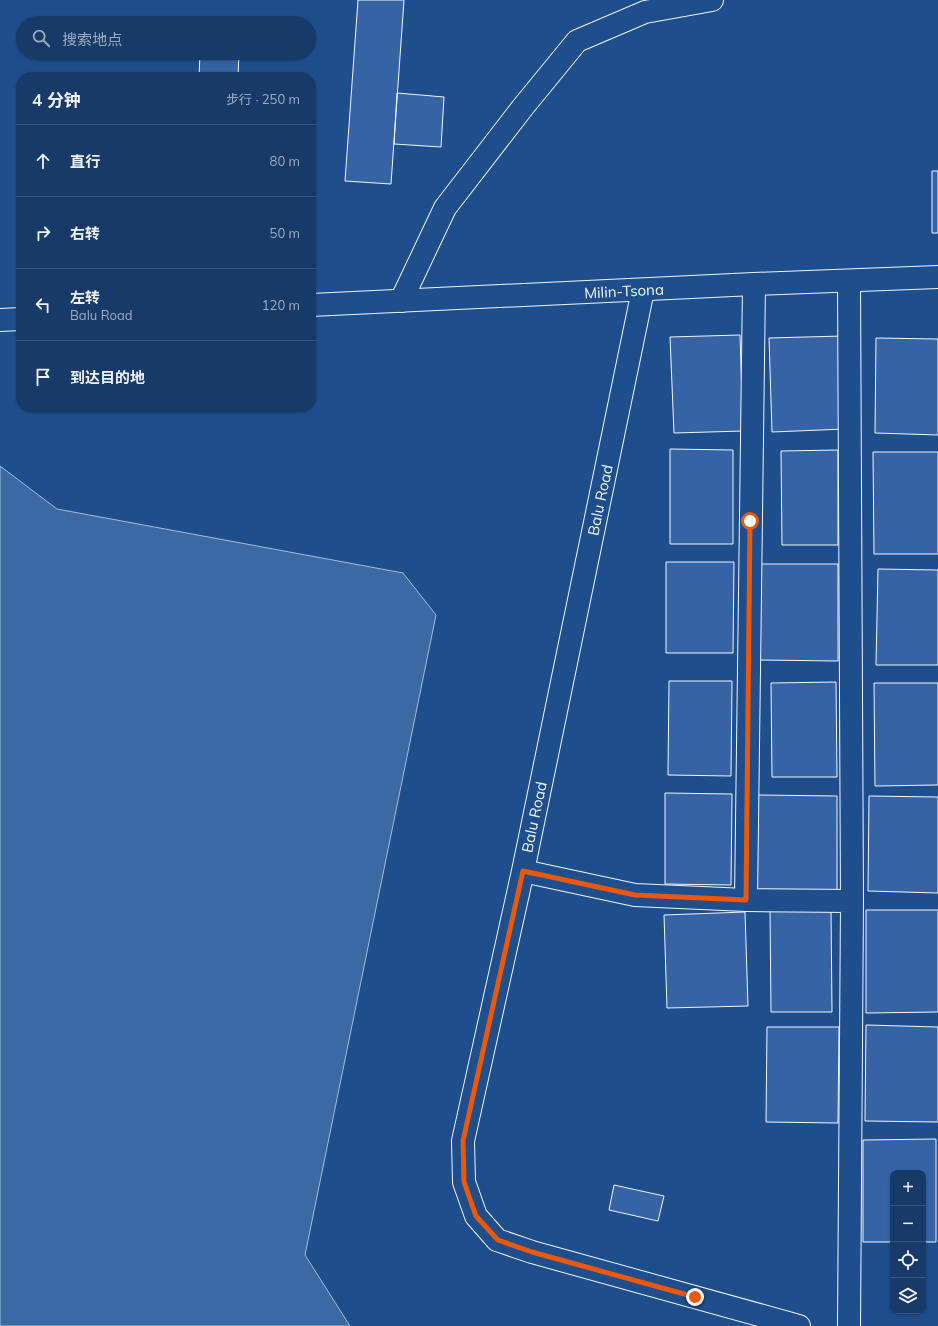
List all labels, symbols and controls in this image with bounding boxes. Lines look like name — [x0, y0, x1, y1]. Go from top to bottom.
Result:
search box — [16, 16, 316, 60]
icon: search — [30, 27, 52, 49]
text: 搜索地点 — [62, 30, 122, 49]
text: 4 分钟 — [32, 89, 81, 110]
text: 步行 · 250 m — [226, 91, 300, 107]
icon: ahead — [32, 150, 54, 172]
text: 直行 — [70, 152, 100, 171]
text: 80 m — [270, 153, 300, 169]
icon: right — [32, 222, 54, 244]
text: 右转 — [70, 224, 100, 243]
text: 50 m — [270, 225, 300, 241]
street label: Milin-Tsona — [584, 279, 664, 303]
text: 左转 — [70, 288, 100, 307]
icon: left — [32, 294, 54, 316]
text: 120 m — [262, 297, 300, 313]
text: Balu Road — [70, 307, 133, 323]
icon: arrive — [32, 366, 54, 388]
text: 到达目的地 — [70, 368, 145, 387]
street label: Balu Road — [583, 463, 617, 537]
route start — [741, 512, 759, 530]
street label: Balu Road — [517, 780, 551, 854]
map controls — [890, 1170, 926, 1314]
button: + — [890, 1170, 926, 1206]
button: − — [890, 1206, 926, 1242]
button: locate — [890, 1242, 926, 1278]
button: layers — [890, 1278, 926, 1314]
route end — [686, 1288, 704, 1306]

